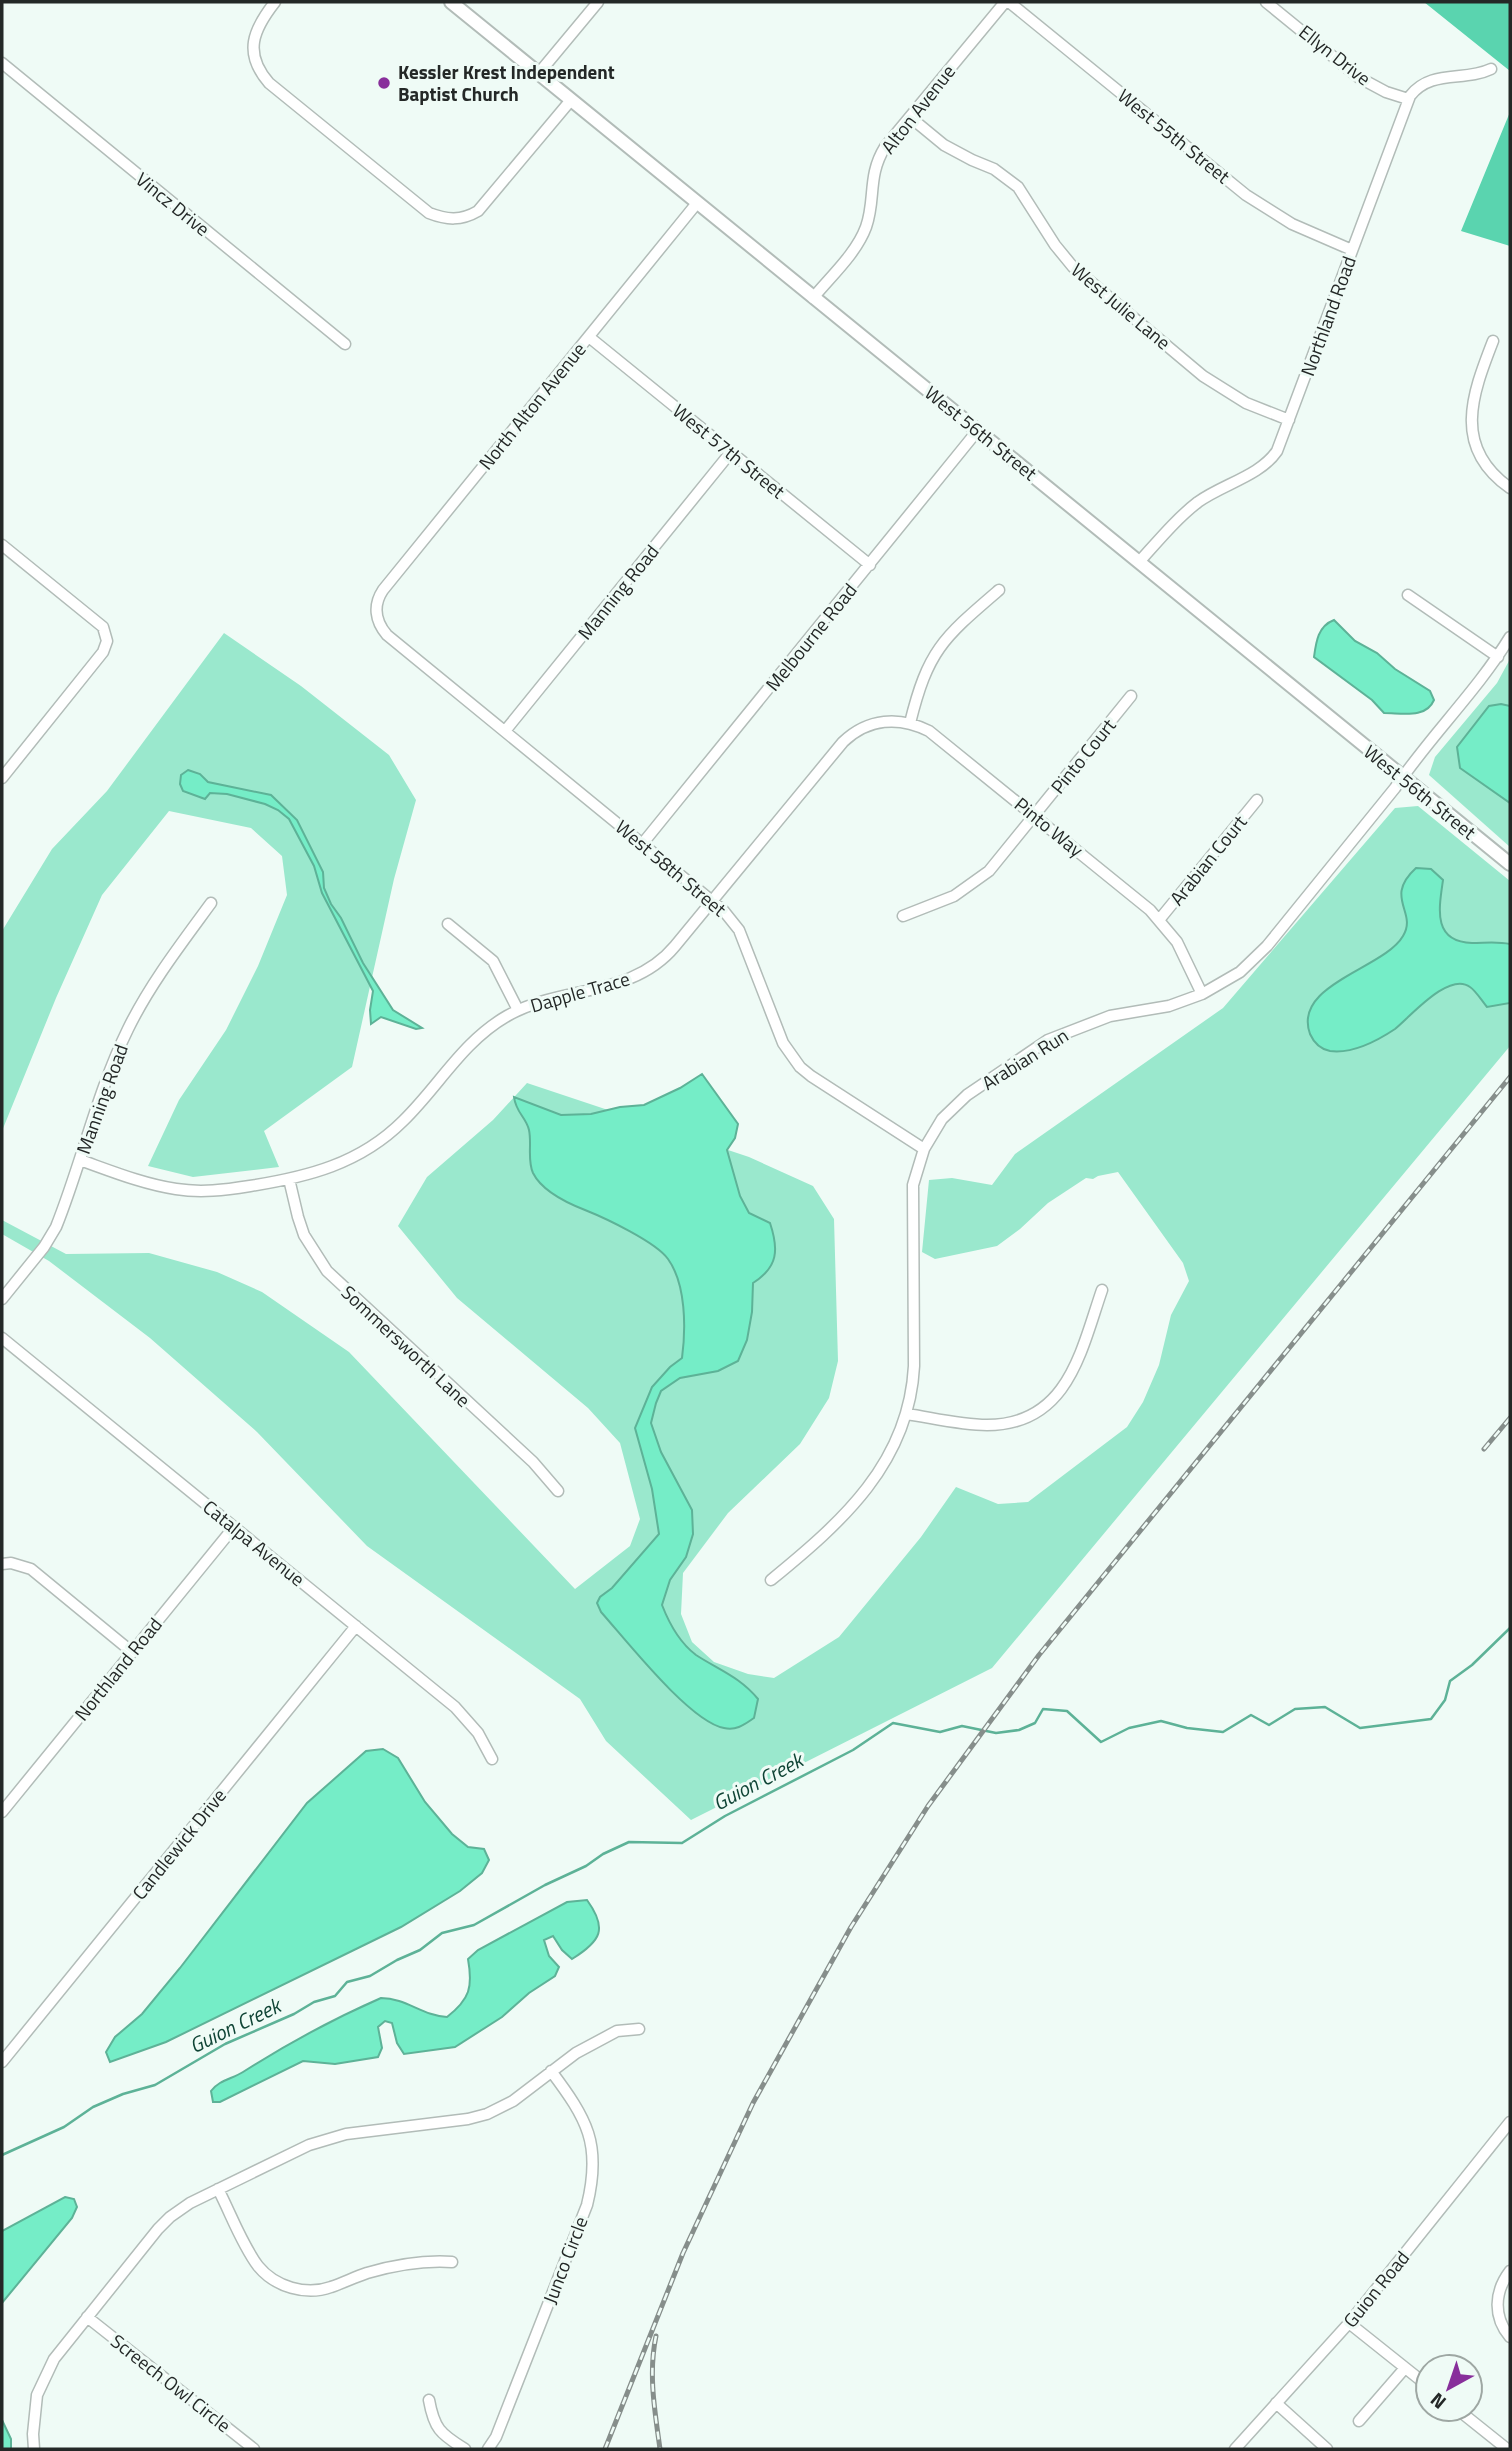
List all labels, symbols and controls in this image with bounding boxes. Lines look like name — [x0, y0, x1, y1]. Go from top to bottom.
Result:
street label: Ellyn Drive — [1293, 17, 1377, 92]
place label: Kessler Krest Independent Baptist Church — [398, 57, 615, 108]
street label: Alton Avenue — [873, 58, 962, 159]
marker: Kessler Krest Independent Baptist Church — [376, 75, 392, 91]
street label: West 55th Street — [1112, 81, 1237, 190]
street label: Vincz Drive — [130, 165, 217, 243]
street label: Northland Road — [1292, 252, 1363, 380]
street label: West Julie Lane — [1065, 255, 1177, 356]
street label: North Alton Avenue — [471, 336, 592, 476]
street label: West 56th Street — [919, 378, 1044, 487]
street label: West 57th Street — [667, 396, 792, 505]
street label: Manning Road — [570, 538, 665, 646]
street label: Melbourne Road — [758, 576, 863, 697]
street label: Pinto Court — [1043, 711, 1122, 800]
street label: West 56th Street — [1358, 737, 1483, 846]
street label: Pinto Way — [1008, 790, 1090, 864]
street label: Arabian Court — [1162, 808, 1253, 911]
street label: West 58th Street — [610, 812, 733, 923]
street label: Dapple Trace — [527, 963, 633, 1020]
street label: Arabian Run — [976, 1020, 1074, 1097]
street label: Manning Road — [68, 1040, 135, 1158]
street label: Sommersworth Lane — [335, 1278, 477, 1413]
street label: Catalpa Avenue — [197, 1492, 311, 1593]
street label: Northland Road — [67, 1611, 168, 1727]
water label: Guion Creek — [707, 1743, 811, 1818]
street label: Candlewick Drive — [125, 1782, 233, 1906]
water label: Guion Creek — [184, 1988, 288, 2061]
street label: Junco Circle — [535, 2212, 594, 2308]
street label: Guion Road — [1336, 2244, 1416, 2333]
street label: Screech Owl Circle — [105, 2326, 238, 2439]
north arrow — [1414, 2353, 1484, 2423]
text: N — [1423, 2386, 1452, 2417]

